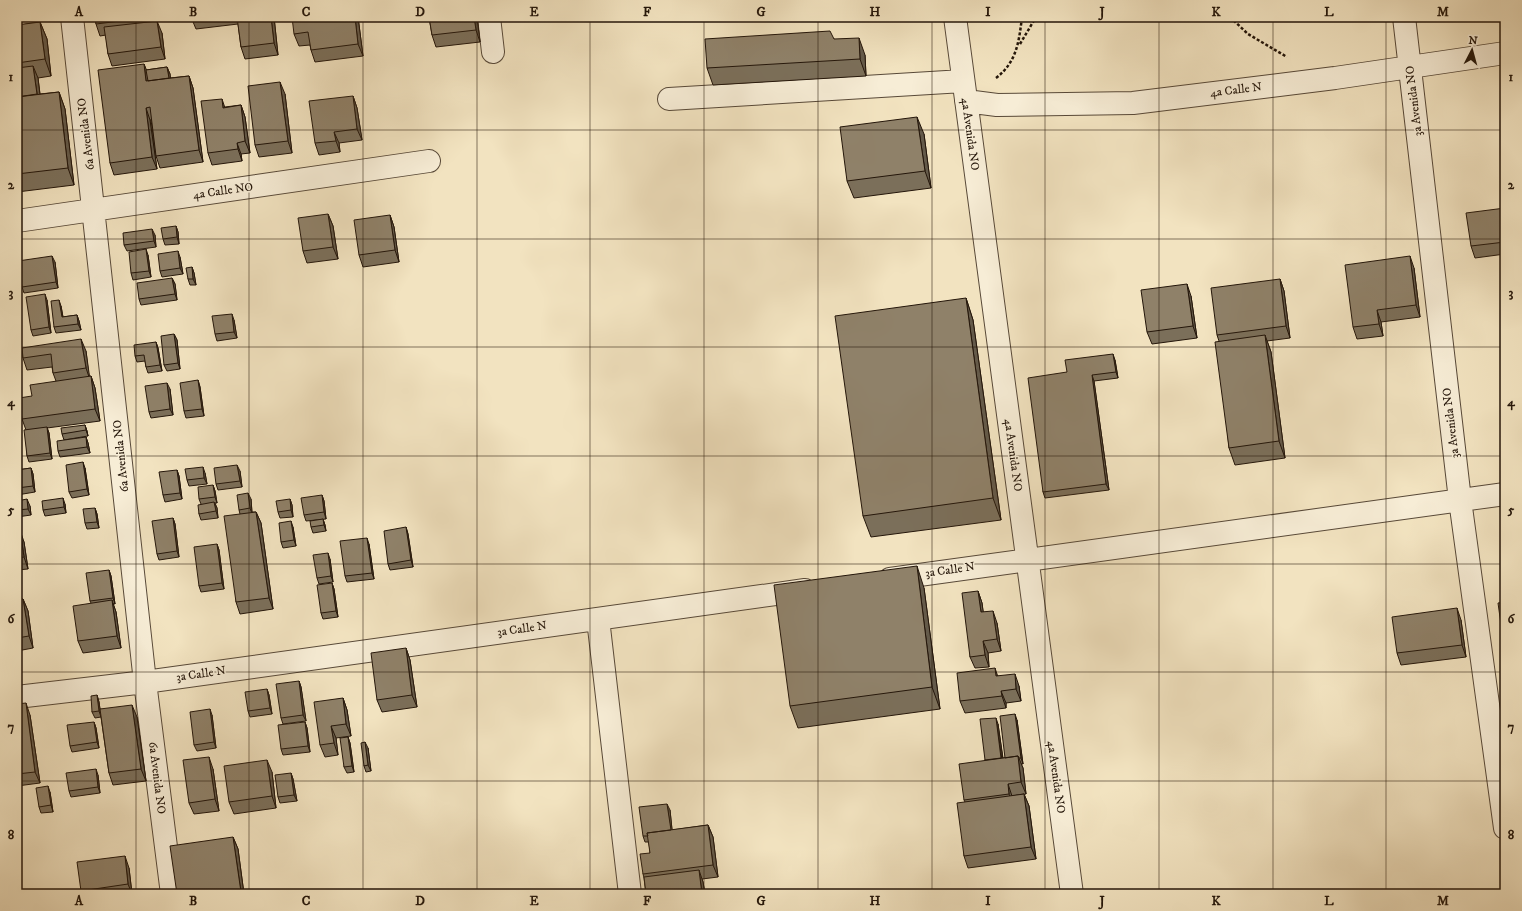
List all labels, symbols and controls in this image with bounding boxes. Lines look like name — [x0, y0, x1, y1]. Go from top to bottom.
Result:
text: A — [74, 4, 84, 20]
text: B — [189, 4, 197, 20]
text: C — [302, 4, 311, 20]
text: D — [415, 4, 425, 20]
text: E — [529, 4, 539, 20]
text: F — [643, 4, 652, 20]
text: G — [756, 4, 766, 20]
text: H — [870, 4, 881, 20]
text: I — [985, 4, 991, 20]
text: J — [1097, 4, 1105, 21]
text: K — [1211, 4, 1221, 20]
text: L — [1324, 4, 1334, 20]
text: M — [1437, 4, 1449, 20]
north arrow — [1452, 30, 1492, 70]
text: N — [1468, 34, 1478, 48]
street label: 3a Avenida NO — [1402, 65, 1426, 137]
text: 1 — [9, 69, 14, 85]
text: 1 — [1509, 69, 1514, 85]
street label: 4a Calle N — [1209, 79, 1263, 101]
street label: 6a Avenida NO — [74, 97, 98, 171]
street label: 4a Avenida NO — [957, 97, 983, 171]
text: 2 — [8, 177, 15, 193]
text: 2 — [1508, 177, 1515, 193]
street label: 4a Calle NO — [192, 179, 254, 203]
text: 3 — [9, 285, 14, 301]
text: 3 — [1509, 285, 1514, 301]
street label: 3a Avenida NO — [1439, 387, 1463, 459]
text: 4 — [6, 394, 15, 411]
text: 4 — [1506, 394, 1515, 411]
street label: 4a Avenida NO — [1000, 418, 1026, 492]
street label: 6a Avenida NO — [110, 419, 132, 493]
text: 5 — [7, 502, 15, 518]
text: 5 — [1507, 502, 1515, 518]
street label: 3a Calle N — [924, 559, 976, 581]
text: 6 — [8, 611, 16, 627]
text: 6 — [1508, 611, 1516, 627]
street label: 3a Calle N — [496, 618, 548, 640]
street label: 3a Calle N — [175, 663, 227, 685]
text: 7 — [8, 719, 15, 735]
text: 7 — [1508, 719, 1515, 735]
street label: 4a Avenida NO — [1043, 740, 1069, 814]
street label: 6a Avenida NO — [145, 741, 169, 815]
text: 8 — [8, 827, 15, 843]
text: 8 — [1508, 827, 1515, 843]
text: A — [74, 893, 84, 909]
text: B — [189, 893, 197, 909]
text: C — [302, 893, 311, 909]
text: D — [415, 893, 425, 909]
text: E — [529, 893, 539, 909]
text: F — [643, 893, 652, 909]
text: G — [756, 893, 766, 909]
text: H — [870, 893, 881, 909]
text: I — [985, 893, 991, 909]
text: J — [1097, 893, 1105, 910]
text: K — [1211, 893, 1221, 909]
text: L — [1324, 893, 1334, 909]
text: M — [1437, 893, 1449, 909]

